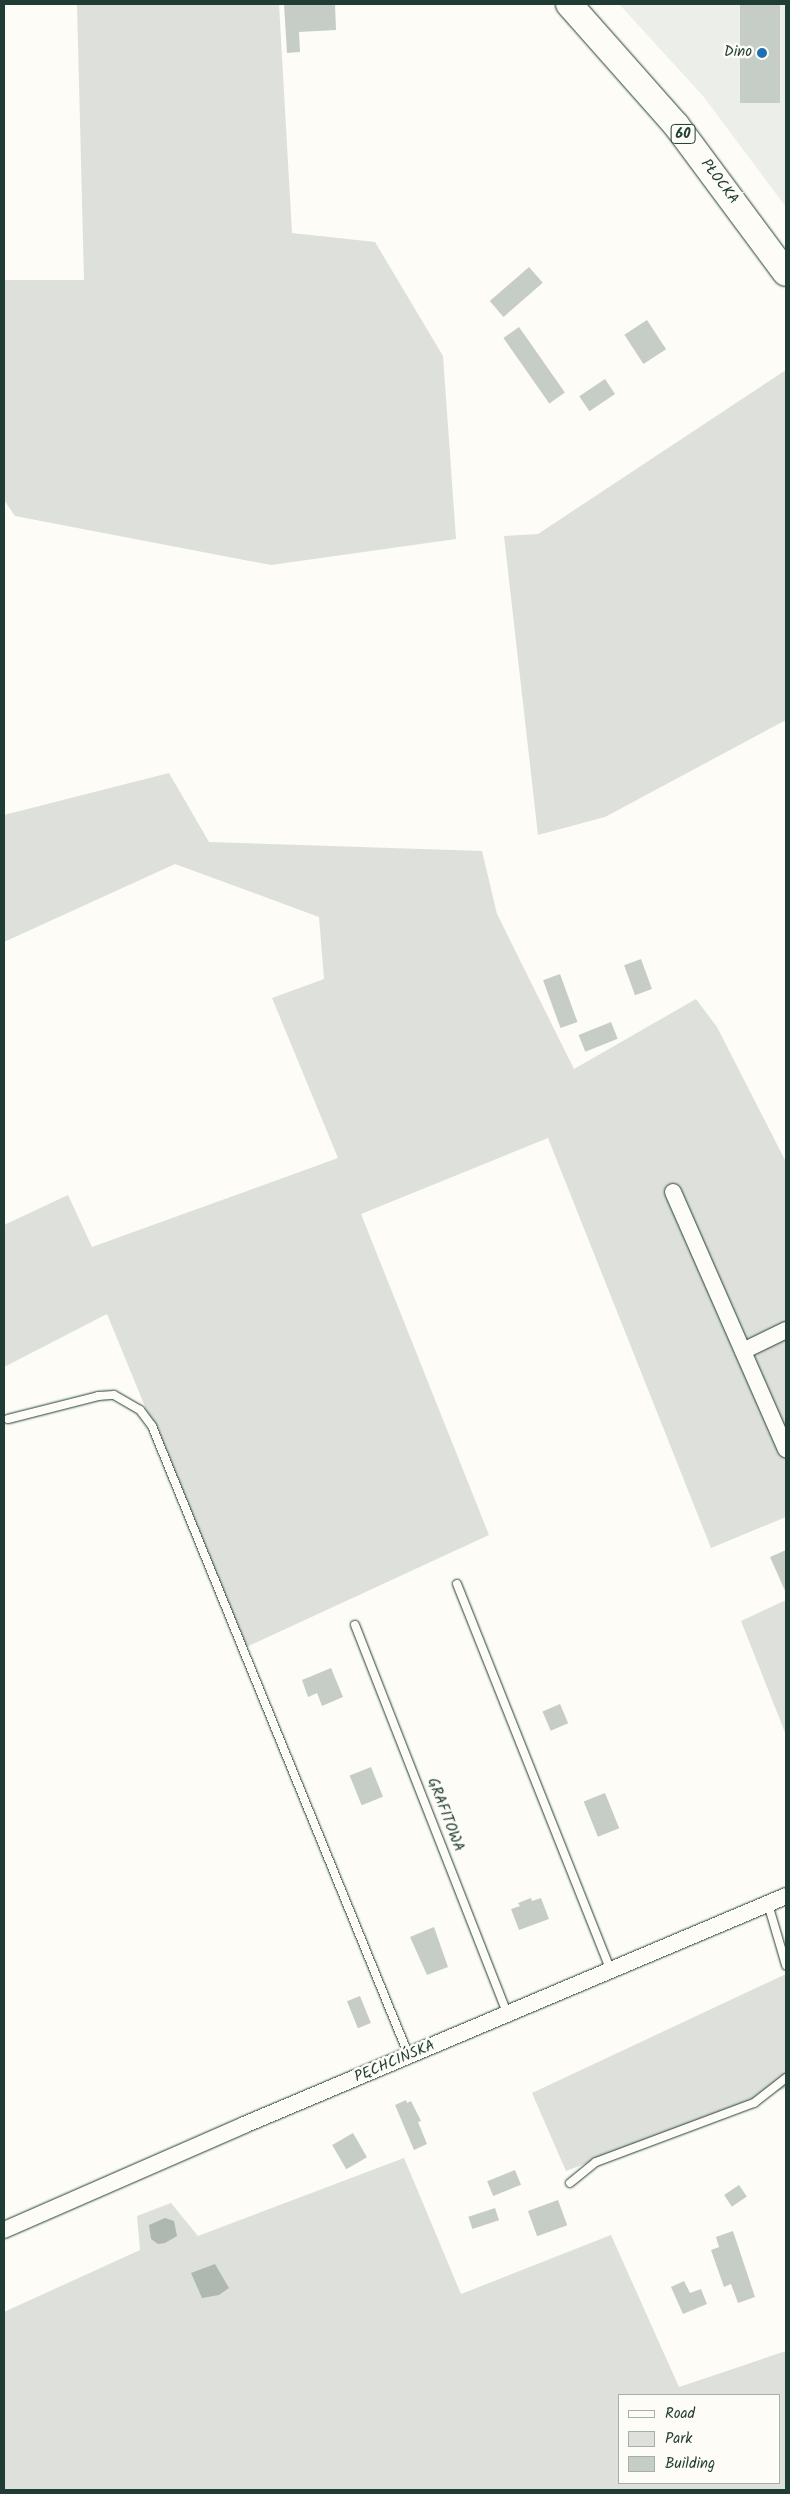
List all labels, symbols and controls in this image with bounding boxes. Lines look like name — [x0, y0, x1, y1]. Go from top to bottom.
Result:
place label: Dino — [724, 44, 752, 62]
marker: Dino — [756, 47, 768, 59]
road number: 60 — [670, 122, 696, 146]
street label: PŁOCKA — [696, 156, 742, 208]
street label: GRAFITOWA — [423, 1776, 467, 1854]
street label: PĘCHCIŃSKA — [352, 2037, 438, 2087]
legend — [618, 2394, 780, 2484]
text: Road — [665, 2402, 695, 2426]
text: Park — [665, 2427, 692, 2451]
text: Building — [665, 2452, 715, 2476]

